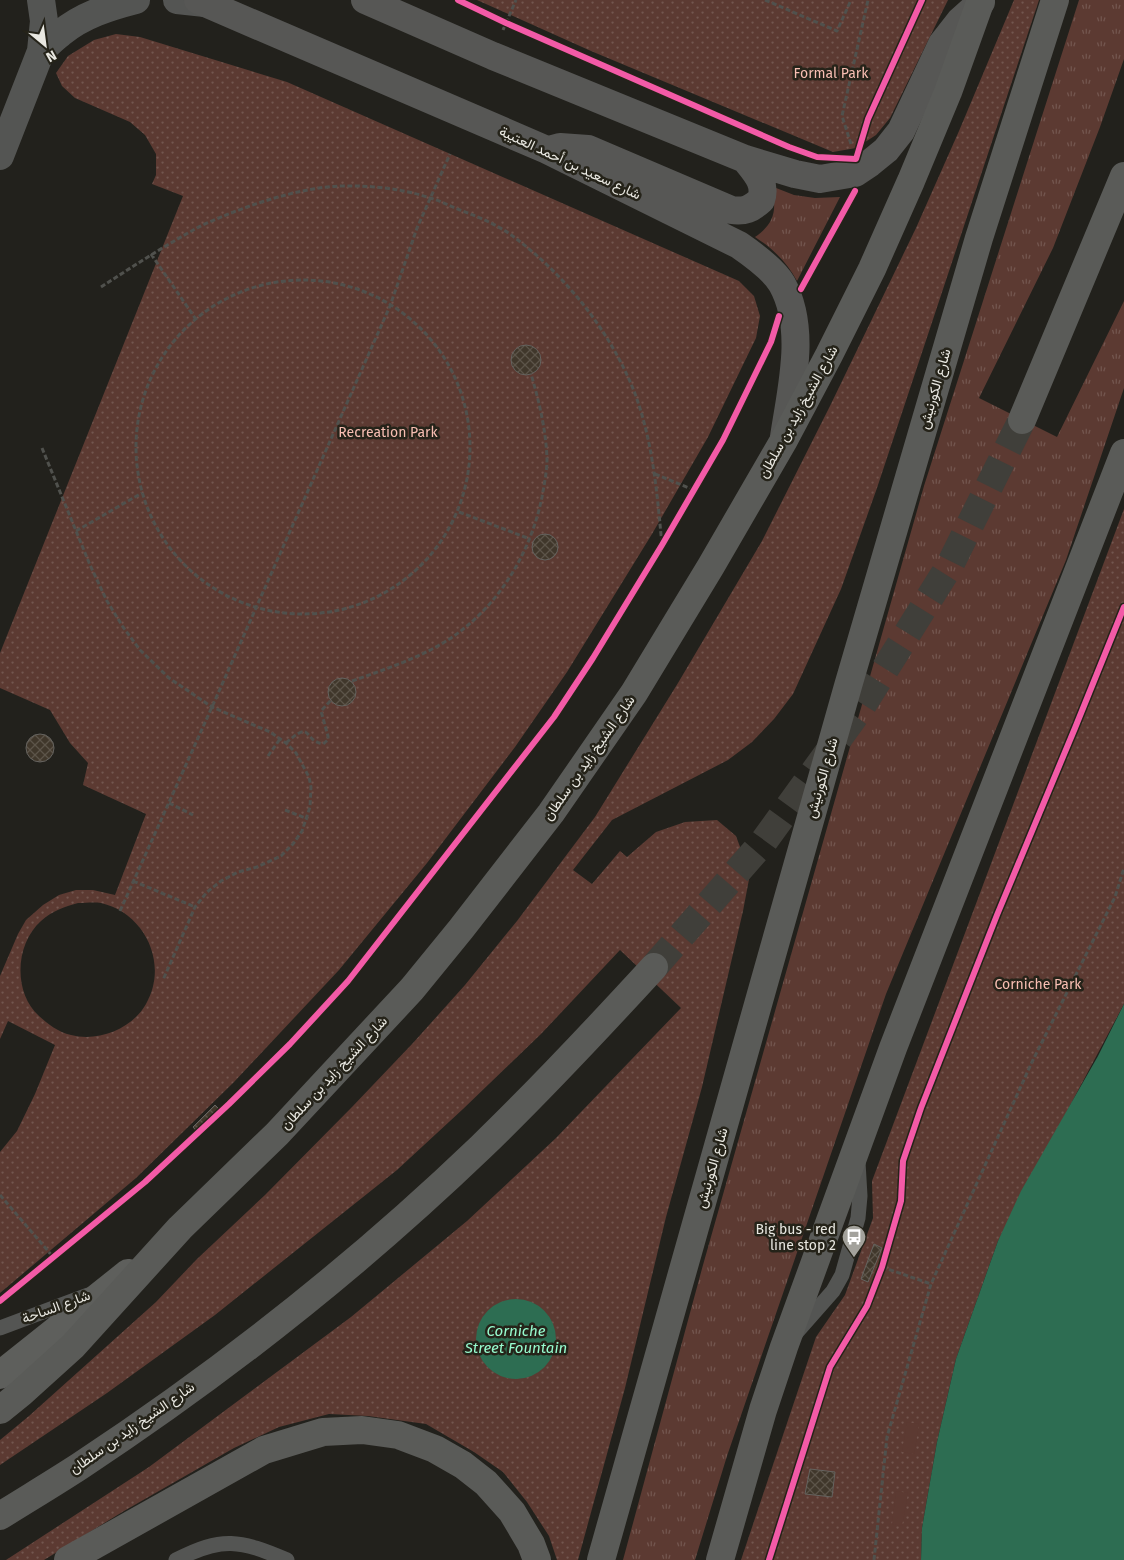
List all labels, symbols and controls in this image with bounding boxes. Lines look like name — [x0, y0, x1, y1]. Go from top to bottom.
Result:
north arrow — [20, 20, 70, 70]
text: N — [43, 46, 59, 66]
park label: Formal Park — [794, 65, 869, 82]
street label: شارع سعيد بن أحمد العتيبة — [496, 123, 644, 205]
street label: شارع الشيخ زايد بن سلطان — [755, 343, 843, 482]
street label: شارع الكورنيش — [915, 347, 956, 432]
park label: Recreation Park — [338, 424, 438, 441]
street label: شارع الشيخ زايد بن سلطان — [539, 692, 640, 825]
street label: شارع الكورنيش — [802, 736, 843, 821]
park label: Corniche Park — [994, 976, 1082, 993]
street label: شارع الشيخ زايد بن سلطان — [277, 1013, 392, 1135]
street label: شارع الكورنيش — [692, 1126, 733, 1211]
place label: Big bus - red line stop 2 — [756, 1221, 836, 1254]
bus stop icon: Big bus - red line stop 2 — [841, 1224, 867, 1258]
street label: شارع الساحة — [20, 1287, 93, 1329]
water label: Corniche Street Fountain — [464, 1322, 567, 1357]
street label: شارع الشيخ زايد بن سلطان — [66, 1378, 199, 1479]

